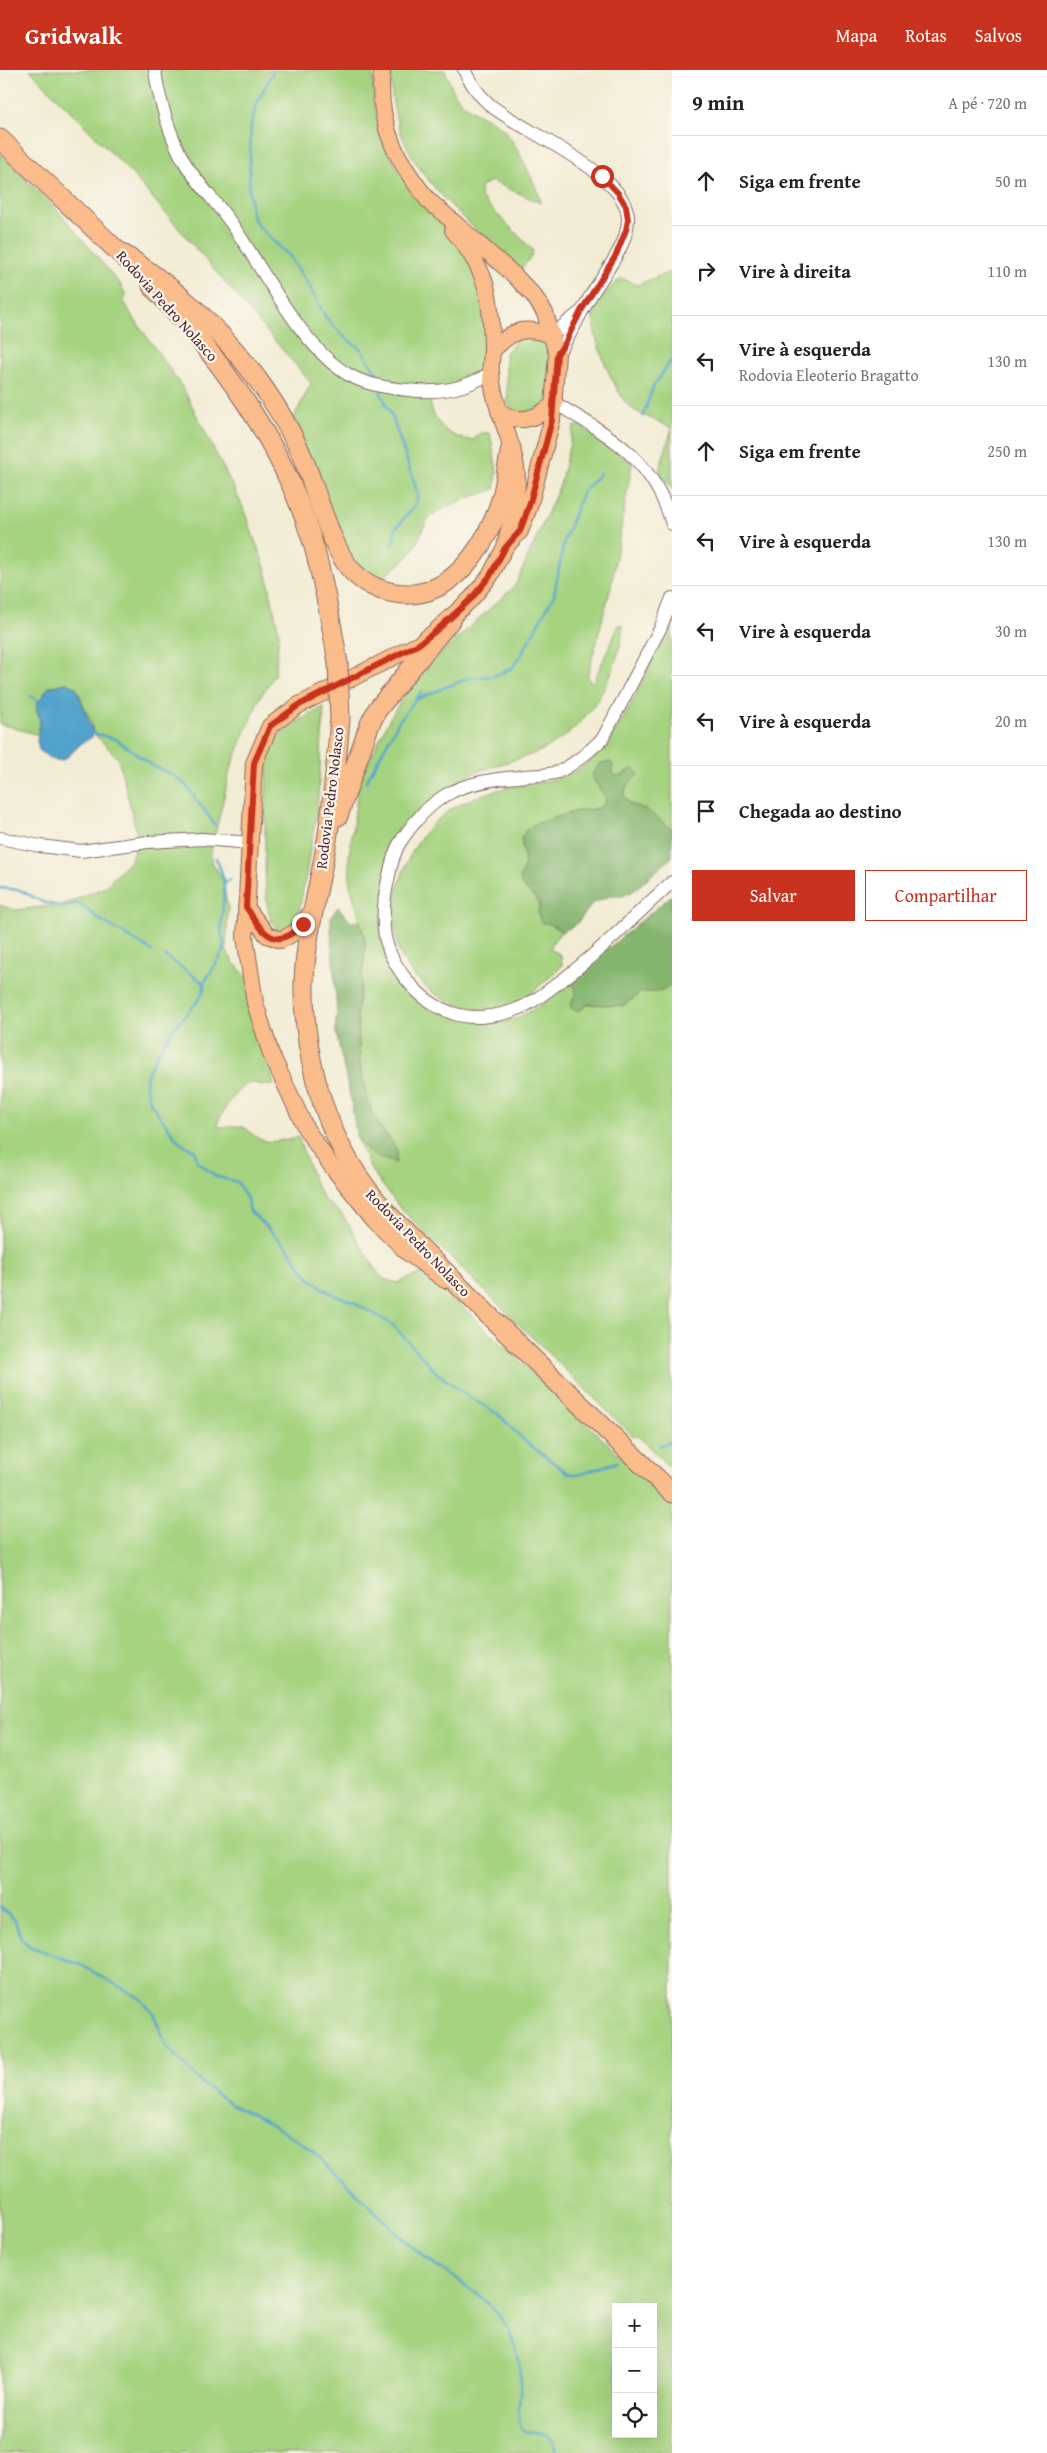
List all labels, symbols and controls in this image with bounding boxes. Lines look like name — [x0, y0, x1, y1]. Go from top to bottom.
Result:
text: Gridwalk — [25, 18, 122, 53]
text: Mapa — [836, 22, 877, 49]
text: Rotas — [905, 22, 947, 49]
text: Salvos — [975, 22, 1022, 49]
text: 9 min — [692, 87, 744, 118]
text: A pé · 720 m — [948, 91, 1027, 115]
route start — [591, 165, 614, 188]
icon: ahead — [692, 167, 720, 195]
text: Siga em frente — [739, 167, 861, 195]
text: 50 m — [995, 169, 1027, 193]
street label: Rodovia Pedro Nolasco — [112, 246, 223, 366]
icon: right — [692, 257, 720, 285]
text: Vire à direita — [739, 257, 851, 285]
text: 110 m — [987, 259, 1027, 283]
text: Vire à esquerda — [739, 335, 871, 363]
icon: left — [692, 347, 720, 375]
text: 130 m — [987, 349, 1027, 373]
text: Rodovia Eleoterio Bragatto — [739, 363, 919, 387]
icon: ahead — [692, 437, 720, 465]
text: Siga em frente — [739, 437, 861, 465]
text: 250 m — [987, 439, 1027, 463]
icon: left — [692, 527, 720, 555]
text: Vire à esquerda — [739, 527, 871, 555]
text: 130 m — [987, 529, 1027, 553]
icon: left — [692, 617, 720, 645]
text: Vire à esquerda — [739, 617, 871, 645]
text: 30 m — [995, 619, 1027, 643]
icon: left — [692, 707, 720, 735]
text: Vire à esquerda — [739, 707, 871, 735]
text: 20 m — [995, 709, 1027, 733]
street label: Rodovia Pedro Nolasco — [310, 725, 349, 870]
icon: arrive — [692, 797, 720, 825]
text: Chegada ao destino — [739, 797, 902, 825]
button: Salvar — [692, 870, 855, 921]
button: Compartilhar — [865, 870, 1027, 921]
route end — [292, 913, 315, 936]
street label: Rodovia Pedro Nolasco — [361, 1184, 476, 1302]
map controls — [612, 2303, 657, 2438]
button: + — [612, 2303, 657, 2348]
button: − — [612, 2348, 657, 2393]
button: locate — [612, 2393, 657, 2438]

